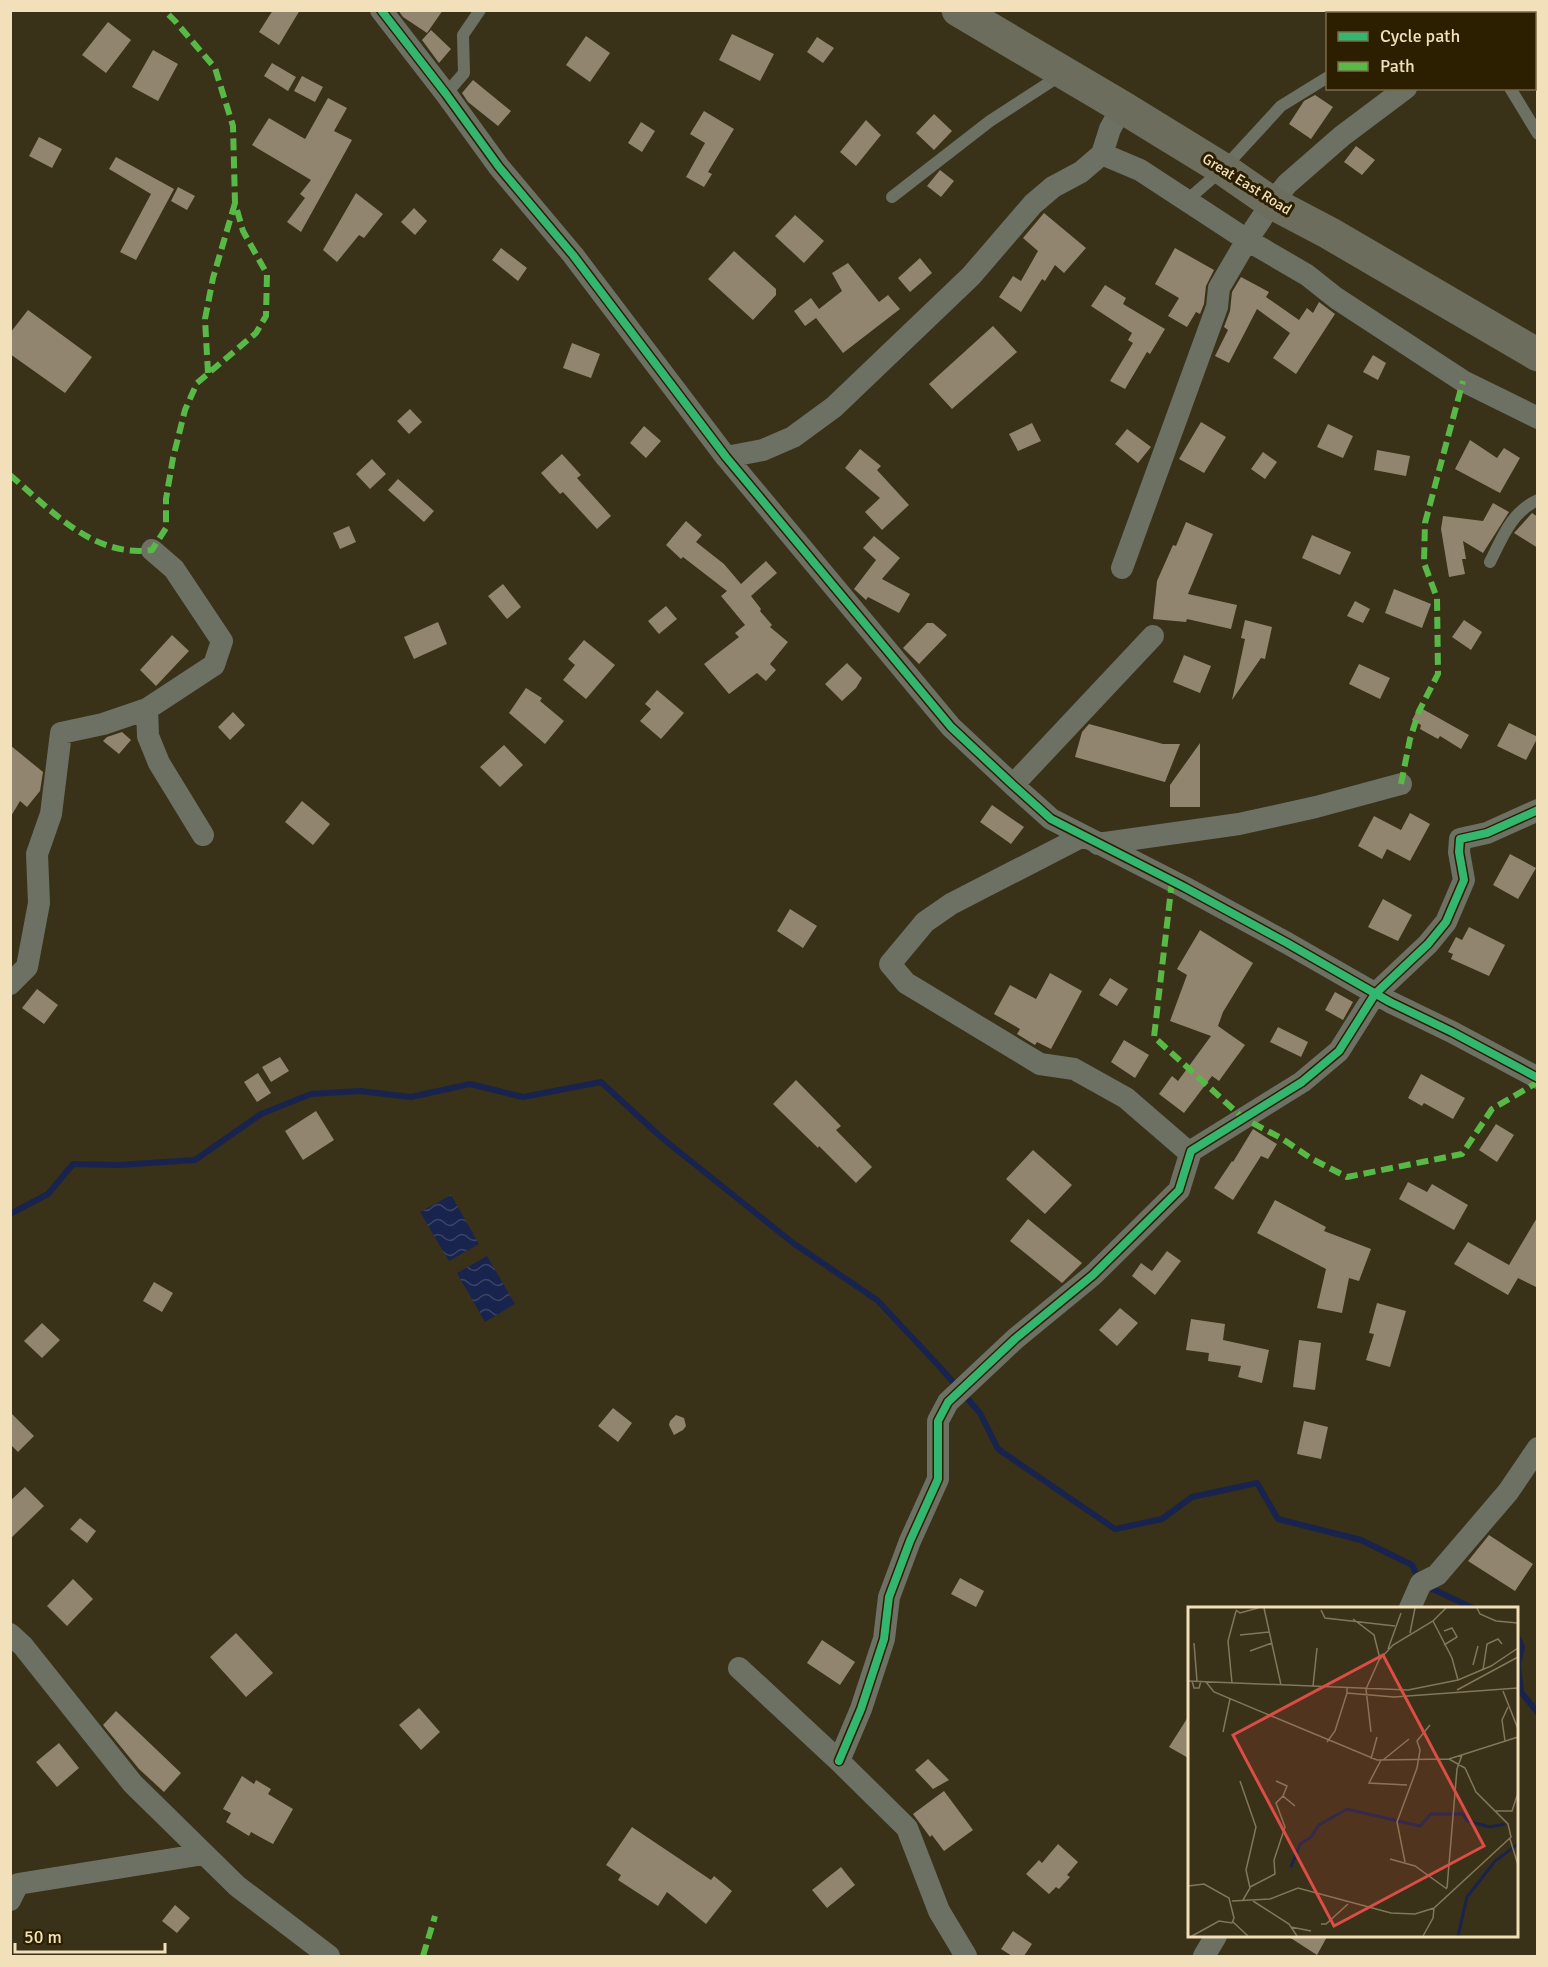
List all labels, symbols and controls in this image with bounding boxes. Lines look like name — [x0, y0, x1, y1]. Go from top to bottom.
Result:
legend — [1326, 12, 1536, 90]
text: Cycle path — [1380, 25, 1460, 47]
text: Path — [1380, 55, 1415, 77]
street label: Great East Road — [1199, 149, 1295, 219]
inset map — [1188, 1607, 1518, 1937]
scale bar — [15, 1916, 165, 1954]
text: 50 m — [24, 1926, 62, 1948]

